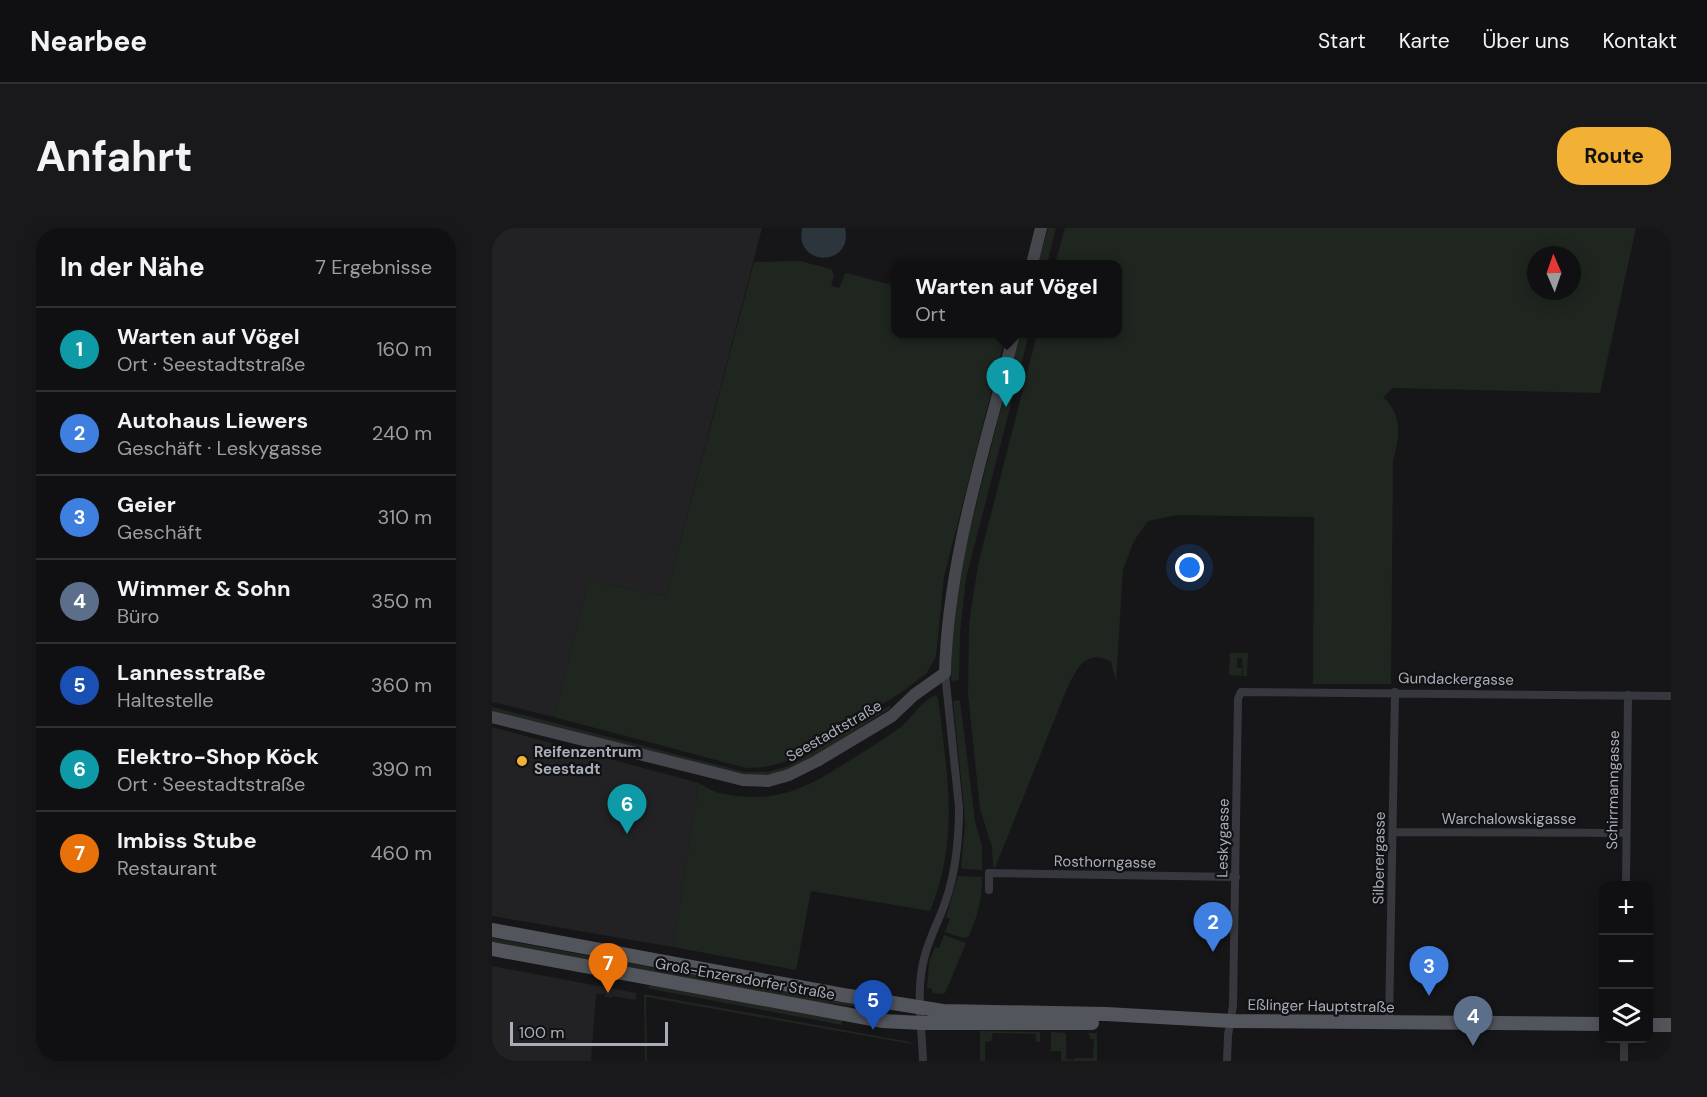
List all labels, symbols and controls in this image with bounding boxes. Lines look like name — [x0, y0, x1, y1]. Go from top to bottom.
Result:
text: Nearbee — [30, 23, 147, 60]
text: Start — [1318, 27, 1366, 55]
text: Karte — [1399, 27, 1450, 55]
text: Über uns — [1483, 27, 1569, 55]
text: Kontakt — [1602, 27, 1677, 55]
button: Route — [1557, 127, 1671, 185]
text: Anfahrt — [36, 129, 192, 184]
north arrow — [1527, 246, 1581, 300]
text: In der Nähe — [60, 250, 205, 284]
text: 7 Ergebnisse — [315, 254, 432, 280]
popup — [891, 260, 1122, 338]
text: Warten auf Vögel — [915, 272, 1098, 301]
text: Ort — [915, 301, 946, 327]
text: Warten auf Vögel — [117, 322, 300, 351]
text: 1 — [76, 336, 83, 362]
text: 160 m — [376, 336, 432, 362]
text: Ort · Seestadtstraße — [117, 351, 305, 377]
pin: 1 — [986, 358, 1026, 407]
text: Autohaus Liewers — [117, 406, 308, 435]
text: 2 — [74, 420, 85, 446]
text: 240 m — [372, 420, 432, 446]
text: Geschäft · Leskygasse — [117, 435, 322, 461]
text: Geier — [117, 490, 176, 519]
text: 3 — [73, 504, 86, 530]
text: 310 m — [377, 504, 432, 530]
text: Geschäft — [117, 519, 202, 545]
your location — [1175, 553, 1204, 582]
text: Wimmer & Sohn — [117, 574, 290, 603]
text: 4 — [73, 588, 86, 614]
text: 350 m — [371, 588, 432, 614]
text: Büro — [117, 603, 159, 629]
text: Lannesstraße — [117, 658, 266, 687]
street label: Gundackergasse — [1398, 668, 1514, 690]
text: 5 — [73, 672, 86, 698]
text: 360 m — [371, 672, 432, 698]
text: Haltestelle — [117, 687, 214, 713]
street label: Seestadtstraße — [783, 696, 885, 766]
street label: Schirrmanngasse — [1602, 730, 1624, 850]
text: Elektro-Shop Köck — [117, 742, 319, 771]
place label: Reifenzentrum Seestadt — [534, 742, 641, 779]
marker: Reifenzentrum Seestadt — [515, 754, 529, 768]
text: 6 — [73, 756, 86, 782]
text: 390 m — [371, 756, 432, 782]
text: Ort · Seestadtstraße — [117, 771, 305, 797]
pin: 6 — [608, 784, 646, 834]
street label: Leskygasse — [1212, 798, 1234, 878]
street label: Warchalowskigasse — [1442, 809, 1576, 829]
street label: Silberergasse — [1368, 811, 1390, 905]
text: Imbiss Stube — [117, 826, 257, 855]
text: 7 — [74, 840, 85, 866]
text: 460 m — [370, 840, 432, 866]
street label: Rosthorngasse — [1054, 851, 1156, 873]
text: Restaurant — [117, 855, 217, 881]
map controls — [1599, 881, 1653, 1043]
button: + — [1599, 881, 1653, 935]
pin: 2 — [1194, 902, 1232, 952]
button: − — [1599, 935, 1653, 989]
pin: 7 — [588, 944, 628, 993]
pin: 3 — [1410, 946, 1448, 996]
street label: Groß-Enzersdorfer Straße — [653, 953, 837, 1005]
pin: 5 — [854, 980, 892, 1030]
button: layers — [1599, 989, 1653, 1043]
street label: Eßlinger Hauptstraße — [1247, 995, 1395, 1017]
pin: 4 — [1454, 996, 1492, 1046]
scale bar — [510, 1019, 668, 1046]
text: 100 m — [519, 1022, 564, 1043]

